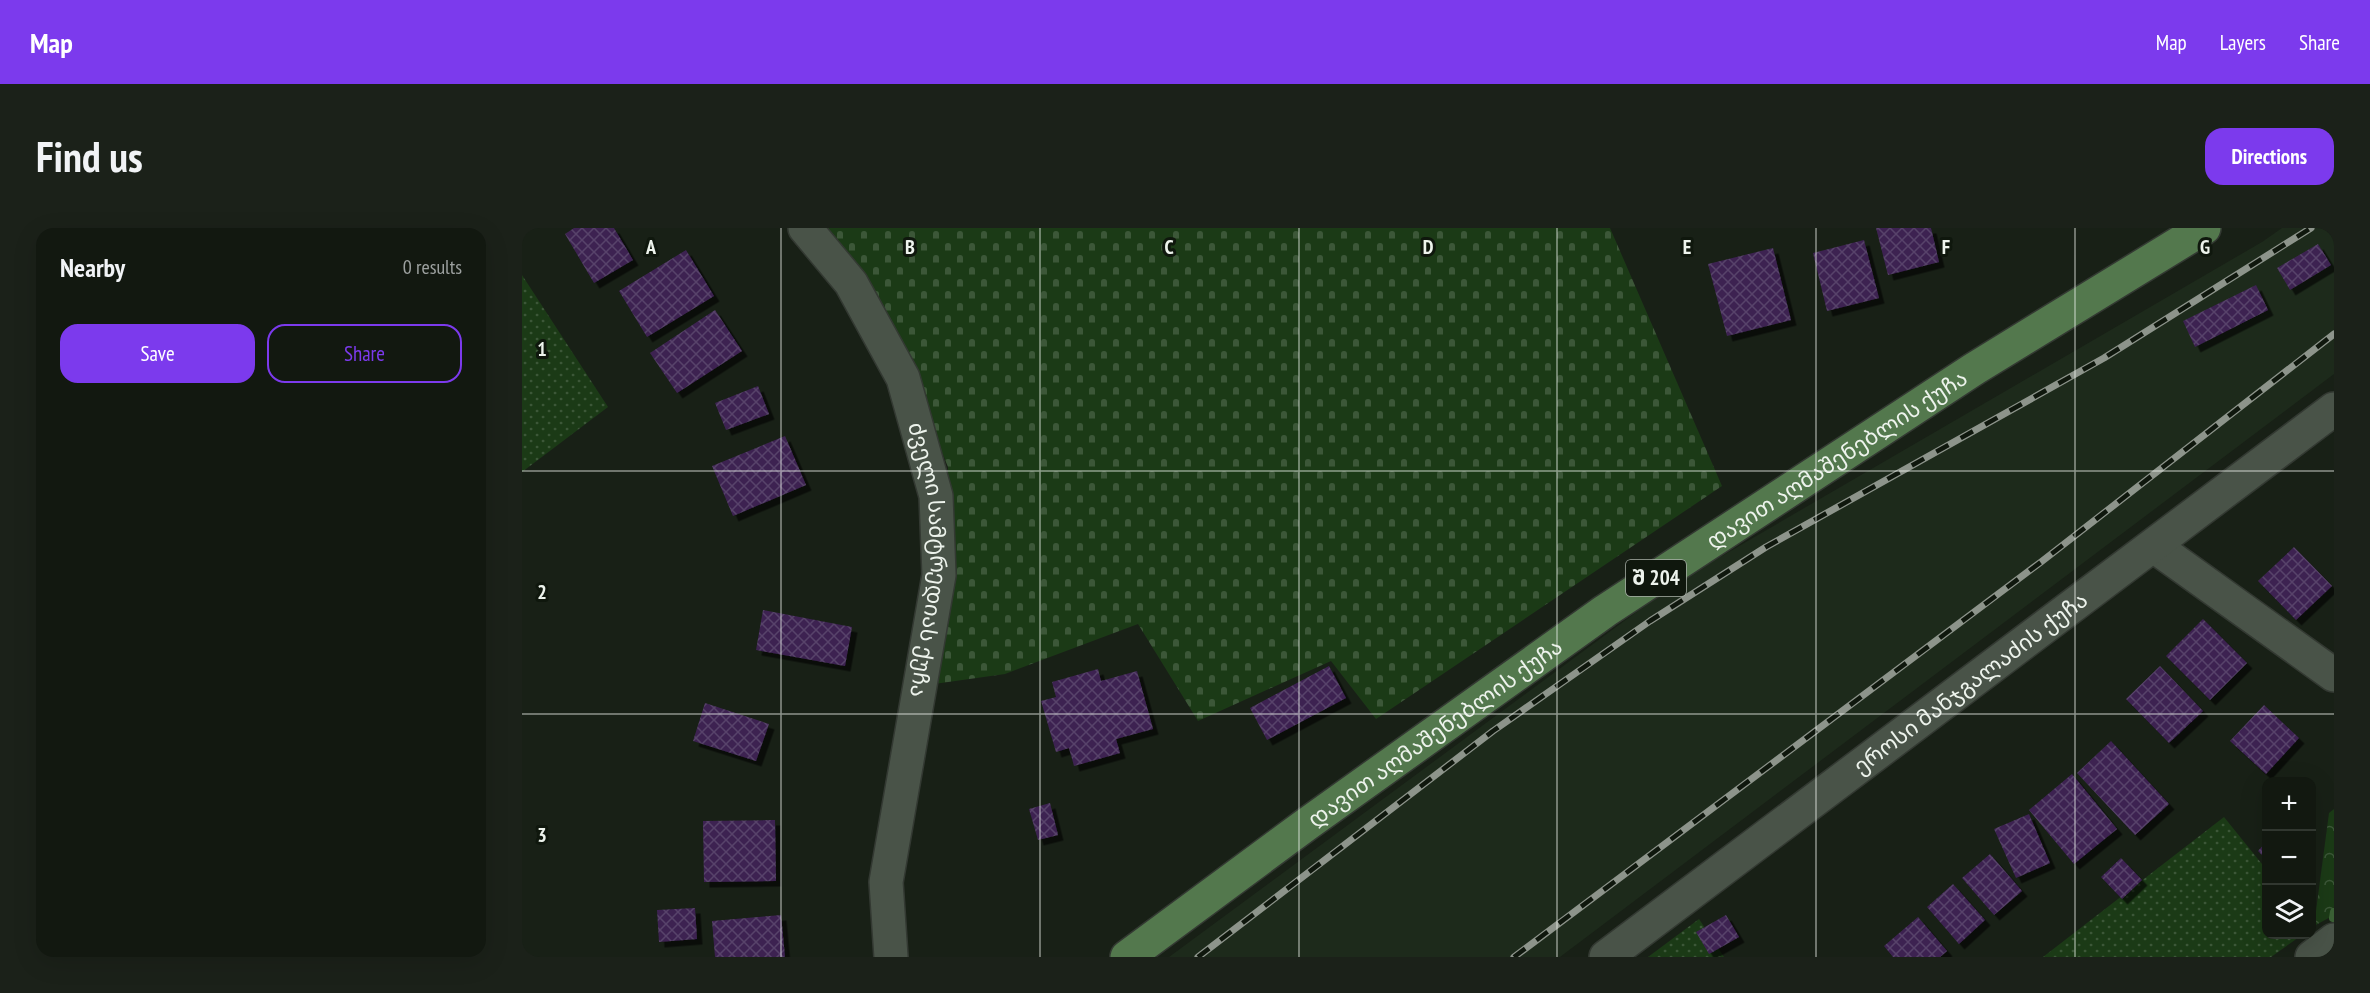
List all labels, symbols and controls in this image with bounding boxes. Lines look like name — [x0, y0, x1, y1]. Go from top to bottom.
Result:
text: Map — [30, 24, 73, 61]
text: Map — [2156, 29, 2187, 56]
text: Layers — [2220, 29, 2266, 56]
text: Share — [2299, 29, 2340, 56]
button: Directions — [2205, 128, 2334, 185]
text: Find us — [36, 129, 143, 184]
text: A — [645, 234, 657, 260]
text: B — [905, 234, 915, 260]
text: C — [1164, 234, 1174, 260]
text: D — [1423, 234, 1434, 260]
text: E — [1683, 234, 1691, 260]
text: F — [1942, 234, 1950, 260]
text: G — [2200, 234, 2210, 260]
text: Nearby — [60, 251, 125, 284]
text: 0 results — [403, 254, 462, 280]
button: Save — [60, 324, 255, 383]
button: Share — [267, 324, 462, 383]
text: 1 — [537, 336, 547, 362]
street label: დავით აღმაშენებლის ქუჩა — [1701, 363, 1972, 555]
street label: ძველი სამტრედიას ქუჩა — [902, 419, 953, 700]
road number: შ 204 — [1626, 560, 1686, 596]
text: 2 — [537, 579, 547, 605]
street label: ეროსი მანჯგალაძის ქუჩა — [1848, 585, 2093, 780]
street label: დავით აღმაშენებლის ქუჩა — [1302, 632, 1568, 833]
map controls — [2262, 777, 2316, 939]
button: + — [2262, 777, 2316, 831]
text: 3 — [537, 822, 547, 848]
button: − — [2262, 831, 2316, 885]
button: layers — [2262, 885, 2316, 939]

